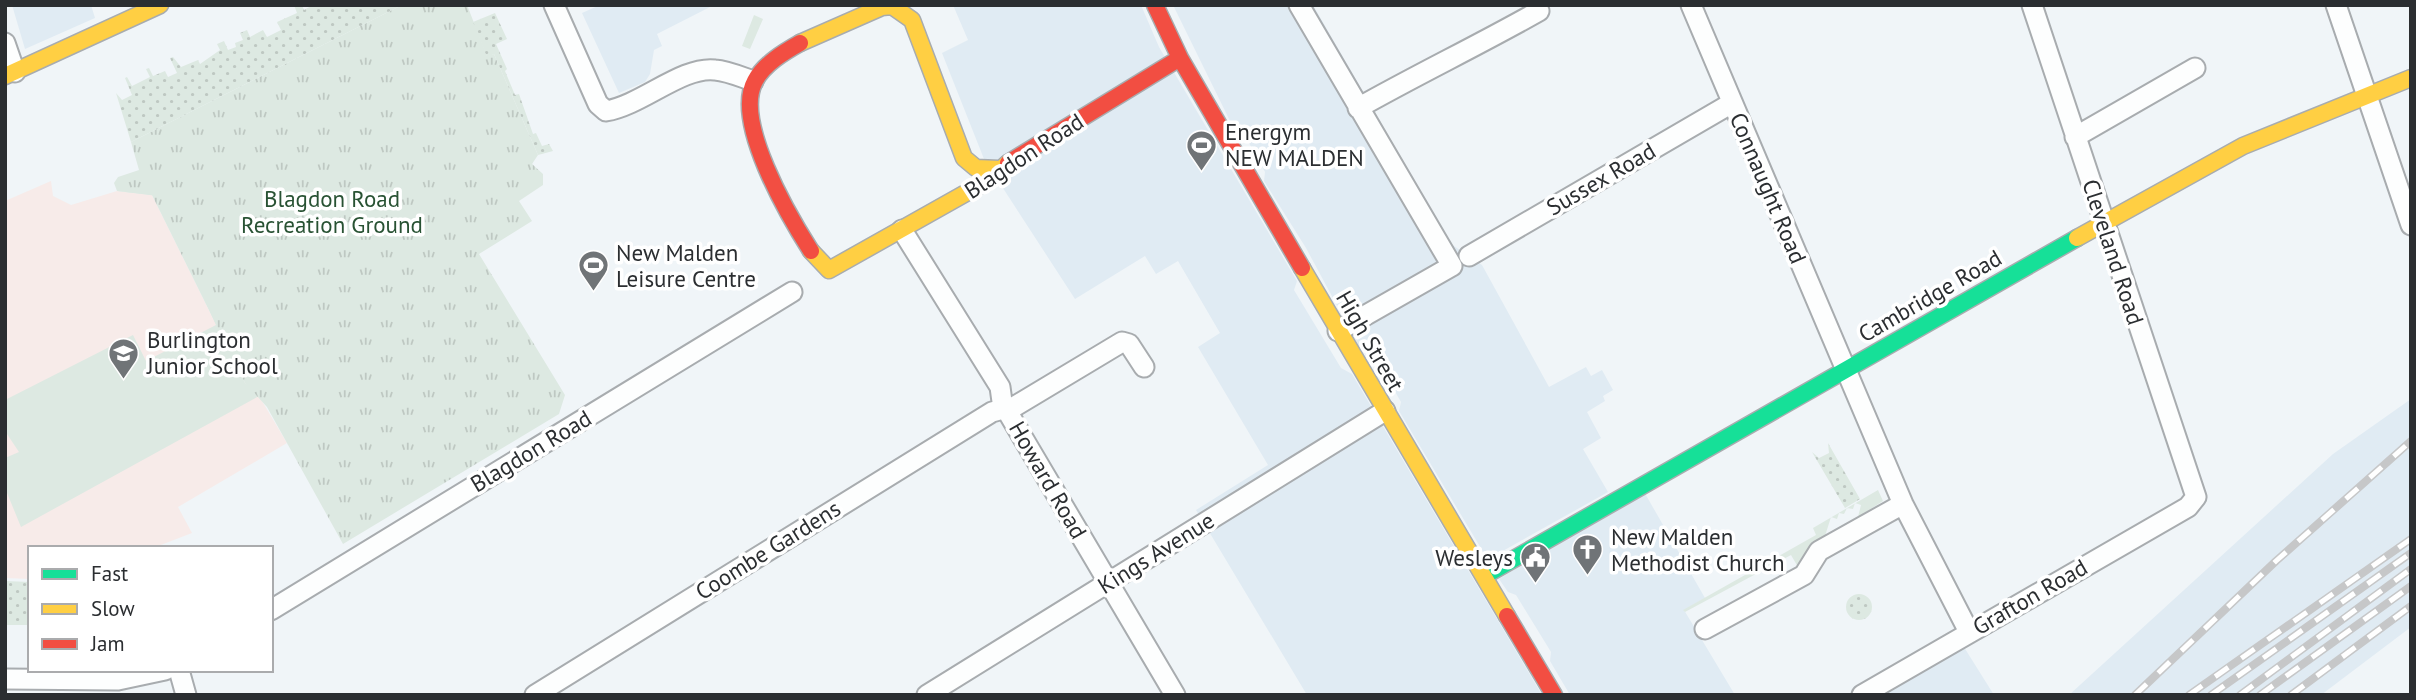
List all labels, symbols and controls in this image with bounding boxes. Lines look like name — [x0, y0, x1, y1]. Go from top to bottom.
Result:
street label: Blagdon Road — [959, 106, 1089, 205]
street label: Connaught Road — [1724, 108, 1813, 268]
place label: Energym NEW MALDEN — [1225, 117, 1364, 172]
sports icon: Energym NEW MALDEN — [1185, 128, 1219, 172]
street label: Sussex Road — [1541, 136, 1660, 221]
street label: Cleveland Road — [2076, 175, 2151, 328]
park label: Blagdon Road Recreation Ground — [241, 184, 423, 239]
place label: New Malden Leisure Centre — [616, 238, 756, 293]
street label: Cambridge Road — [1853, 243, 2006, 348]
sports icon: New Malden Leisure Centre — [576, 249, 610, 293]
street label: High Street — [1330, 285, 1411, 396]
place label: Burlington Junior School — [146, 325, 278, 380]
school or university icon: Burlington Junior School — [107, 336, 141, 380]
street label: Blagdon Road — [465, 403, 597, 498]
street label: Howard Road — [1003, 416, 1094, 544]
street label: Coombe Gardens — [690, 493, 846, 606]
street label: Kings Avenue — [1092, 505, 1219, 600]
place label: New Malden Methodist Church — [1611, 522, 1785, 577]
church icon: New Malden Methodist Church — [1571, 533, 1605, 577]
public building icon: Wesleys — [1519, 541, 1553, 585]
place label: Wesleys — [1435, 543, 1513, 572]
legend — [28, 546, 273, 672]
street label: Grafton Road — [1967, 552, 2092, 641]
text: Fast — [91, 560, 128, 587]
text: Slow — [91, 595, 135, 622]
text: Jam — [90, 630, 125, 657]

